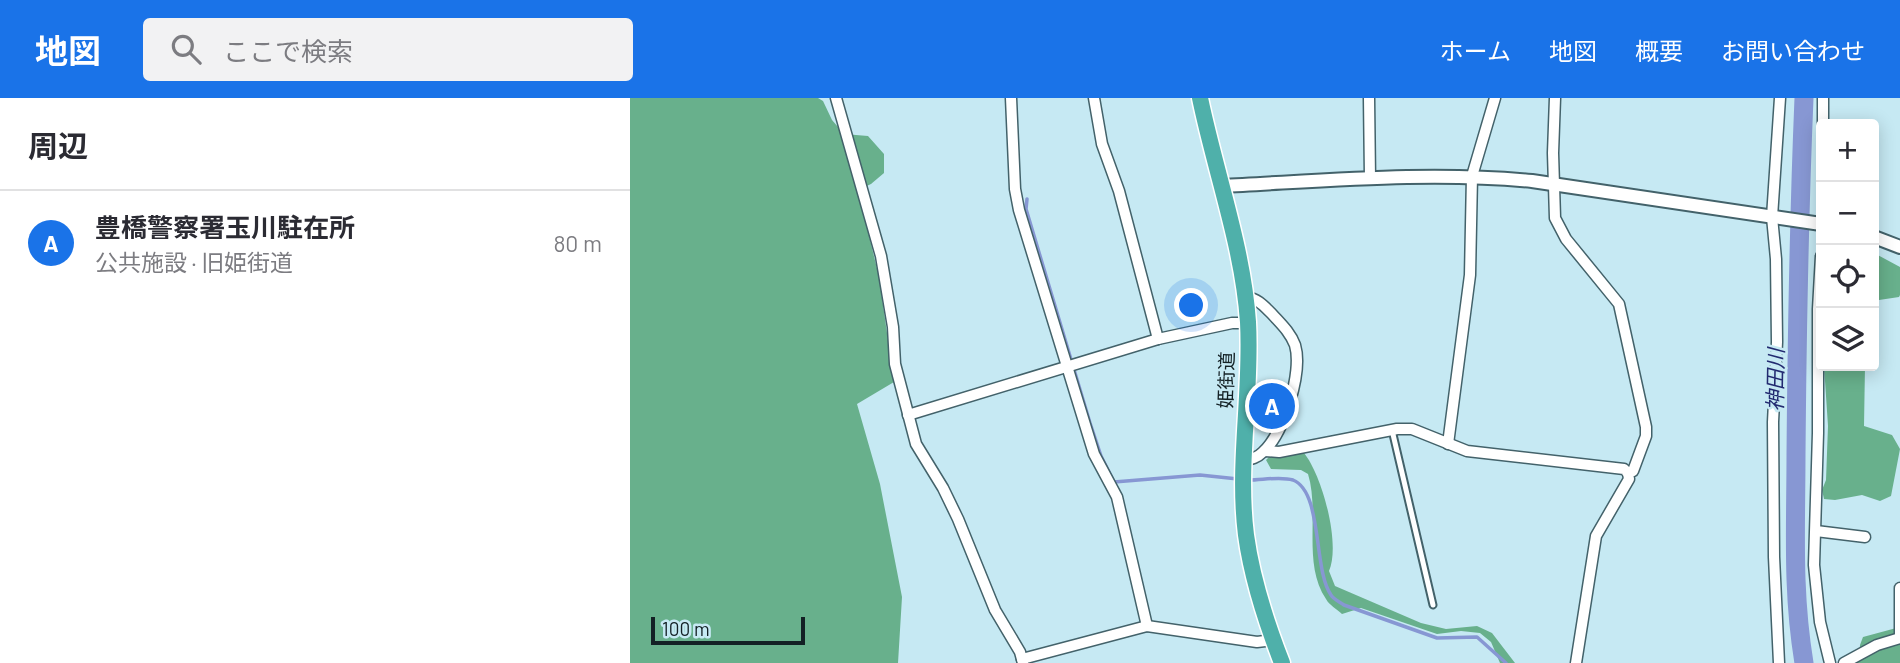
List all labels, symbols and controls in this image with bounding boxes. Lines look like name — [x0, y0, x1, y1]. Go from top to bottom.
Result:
search box — [143, 18, 633, 81]
text: 地図 — [35, 30, 101, 70]
icon: search — [167, 30, 205, 68]
text: ここで検索 — [223, 35, 353, 66]
text: ホーム — [1440, 36, 1511, 65]
text: 地図 — [1549, 36, 1597, 65]
text: 概要 — [1635, 36, 1683, 65]
text: お問い合わせ — [1721, 36, 1865, 65]
map controls — [1816, 119, 1879, 371]
button: + — [1816, 119, 1879, 182]
text: 周辺 — [28, 127, 88, 163]
button: − — [1816, 182, 1879, 245]
text: 豊橋警察署玉川駐在所 — [95, 211, 355, 242]
text: A — [43, 229, 59, 257]
text: 80 m — [553, 229, 602, 257]
button: locate — [1816, 245, 1879, 308]
text: 公共施設 · 旧姫街道 — [95, 248, 293, 276]
your location — [1174, 288, 1208, 322]
button: layers — [1816, 308, 1879, 371]
water label: 神田川 — [1761, 346, 1788, 412]
street label: 姫街道 — [1213, 351, 1238, 409]
pin: A — [1249, 380, 1295, 432]
scale bar — [651, 614, 805, 646]
text: 100 m — [662, 617, 710, 640]

